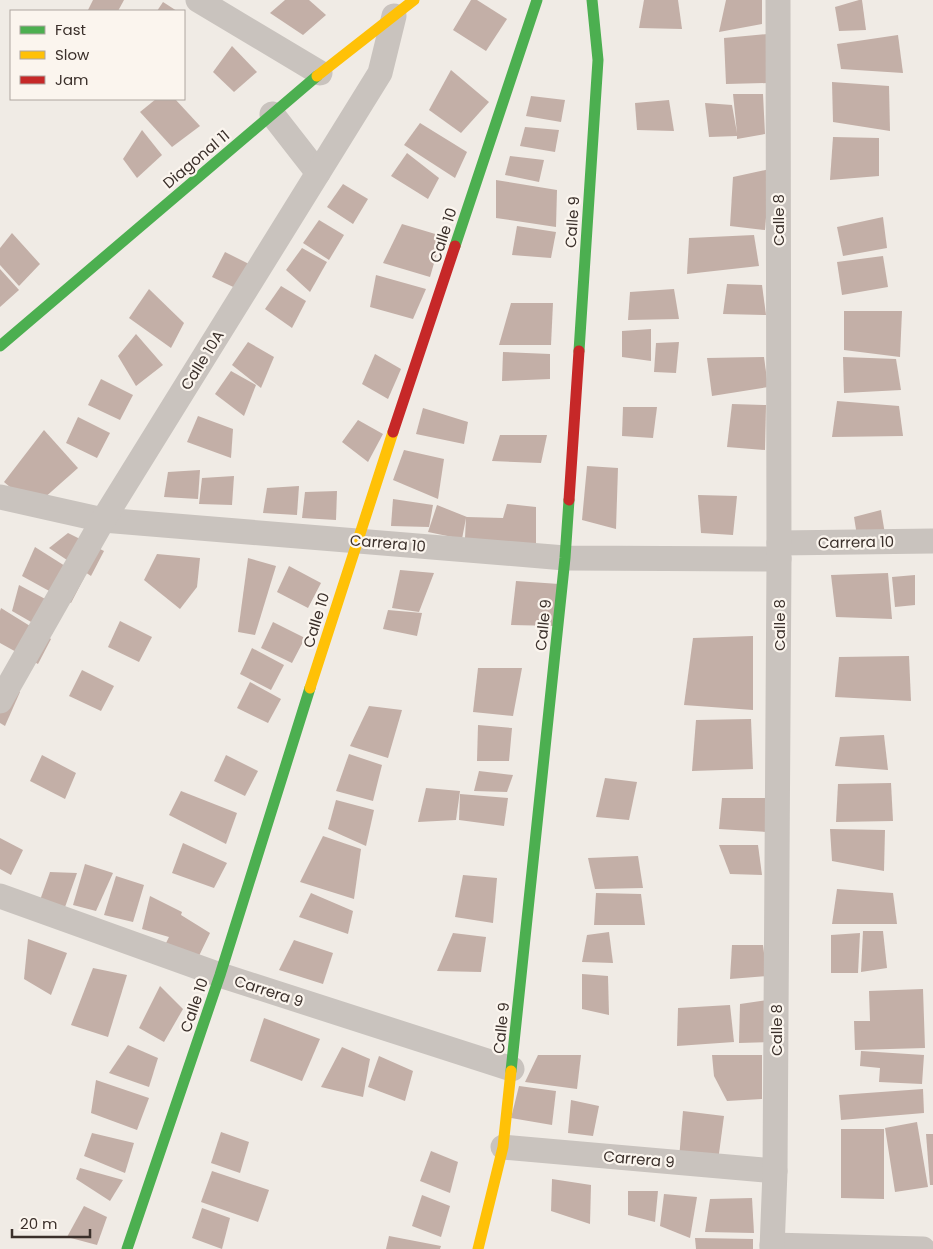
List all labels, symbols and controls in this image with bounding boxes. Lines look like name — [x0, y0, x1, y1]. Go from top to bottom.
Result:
legend — [10, 10, 185, 100]
text: Fast — [55, 19, 86, 40]
text: Slow — [55, 44, 90, 65]
text: Jam — [55, 69, 89, 90]
street label: Diagonal 11 — [158, 125, 234, 193]
street label: Calle 8 — [768, 194, 789, 246]
street label: Calle 9 — [560, 195, 584, 249]
street label: Calle 10 — [424, 205, 462, 265]
street label: Calle 10A — [175, 326, 229, 394]
street label: Carrera 10 — [349, 529, 427, 557]
street label: Carrera 10 — [818, 531, 894, 553]
street label: Calle 10 — [298, 590, 334, 650]
street label: Calle 9 — [530, 598, 556, 652]
street label: Calle 8 — [769, 599, 790, 651]
street label: Carrera 9 — [232, 970, 306, 1012]
street label: Calle 10 — [175, 975, 213, 1035]
street label: Calle 9 — [488, 1001, 514, 1055]
street label: Calle 8 — [766, 1004, 787, 1056]
street label: Carrera 9 — [603, 1145, 675, 1173]
scale bar — [12, 1206, 90, 1238]
text: 20 m — [20, 1213, 58, 1234]

